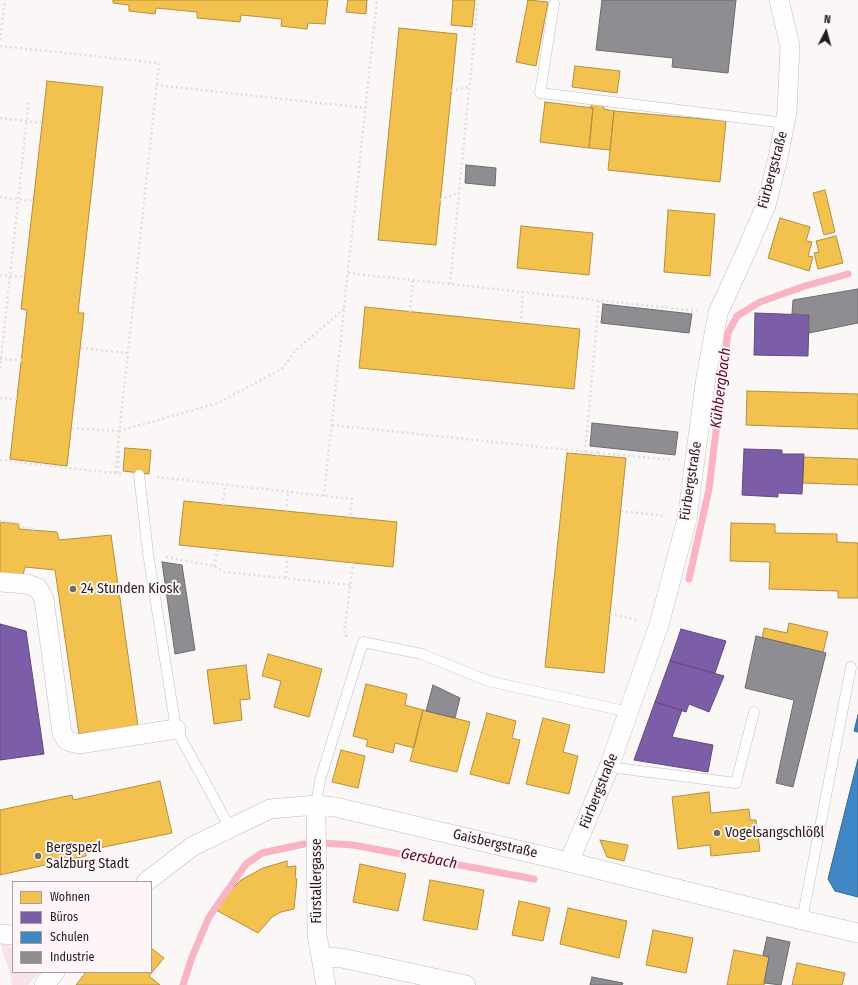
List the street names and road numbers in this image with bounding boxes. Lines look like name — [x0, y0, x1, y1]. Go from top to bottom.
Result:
street label: Fürbergstraße — [755, 129, 791, 211]
street label: Fürbergstraße — [676, 440, 706, 522]
street label: Fürbergstraße — [576, 751, 622, 831]
street label: Gaisbergstraße — [451, 826, 539, 862]
street label: Fürstallergasse — [309, 838, 325, 924]

